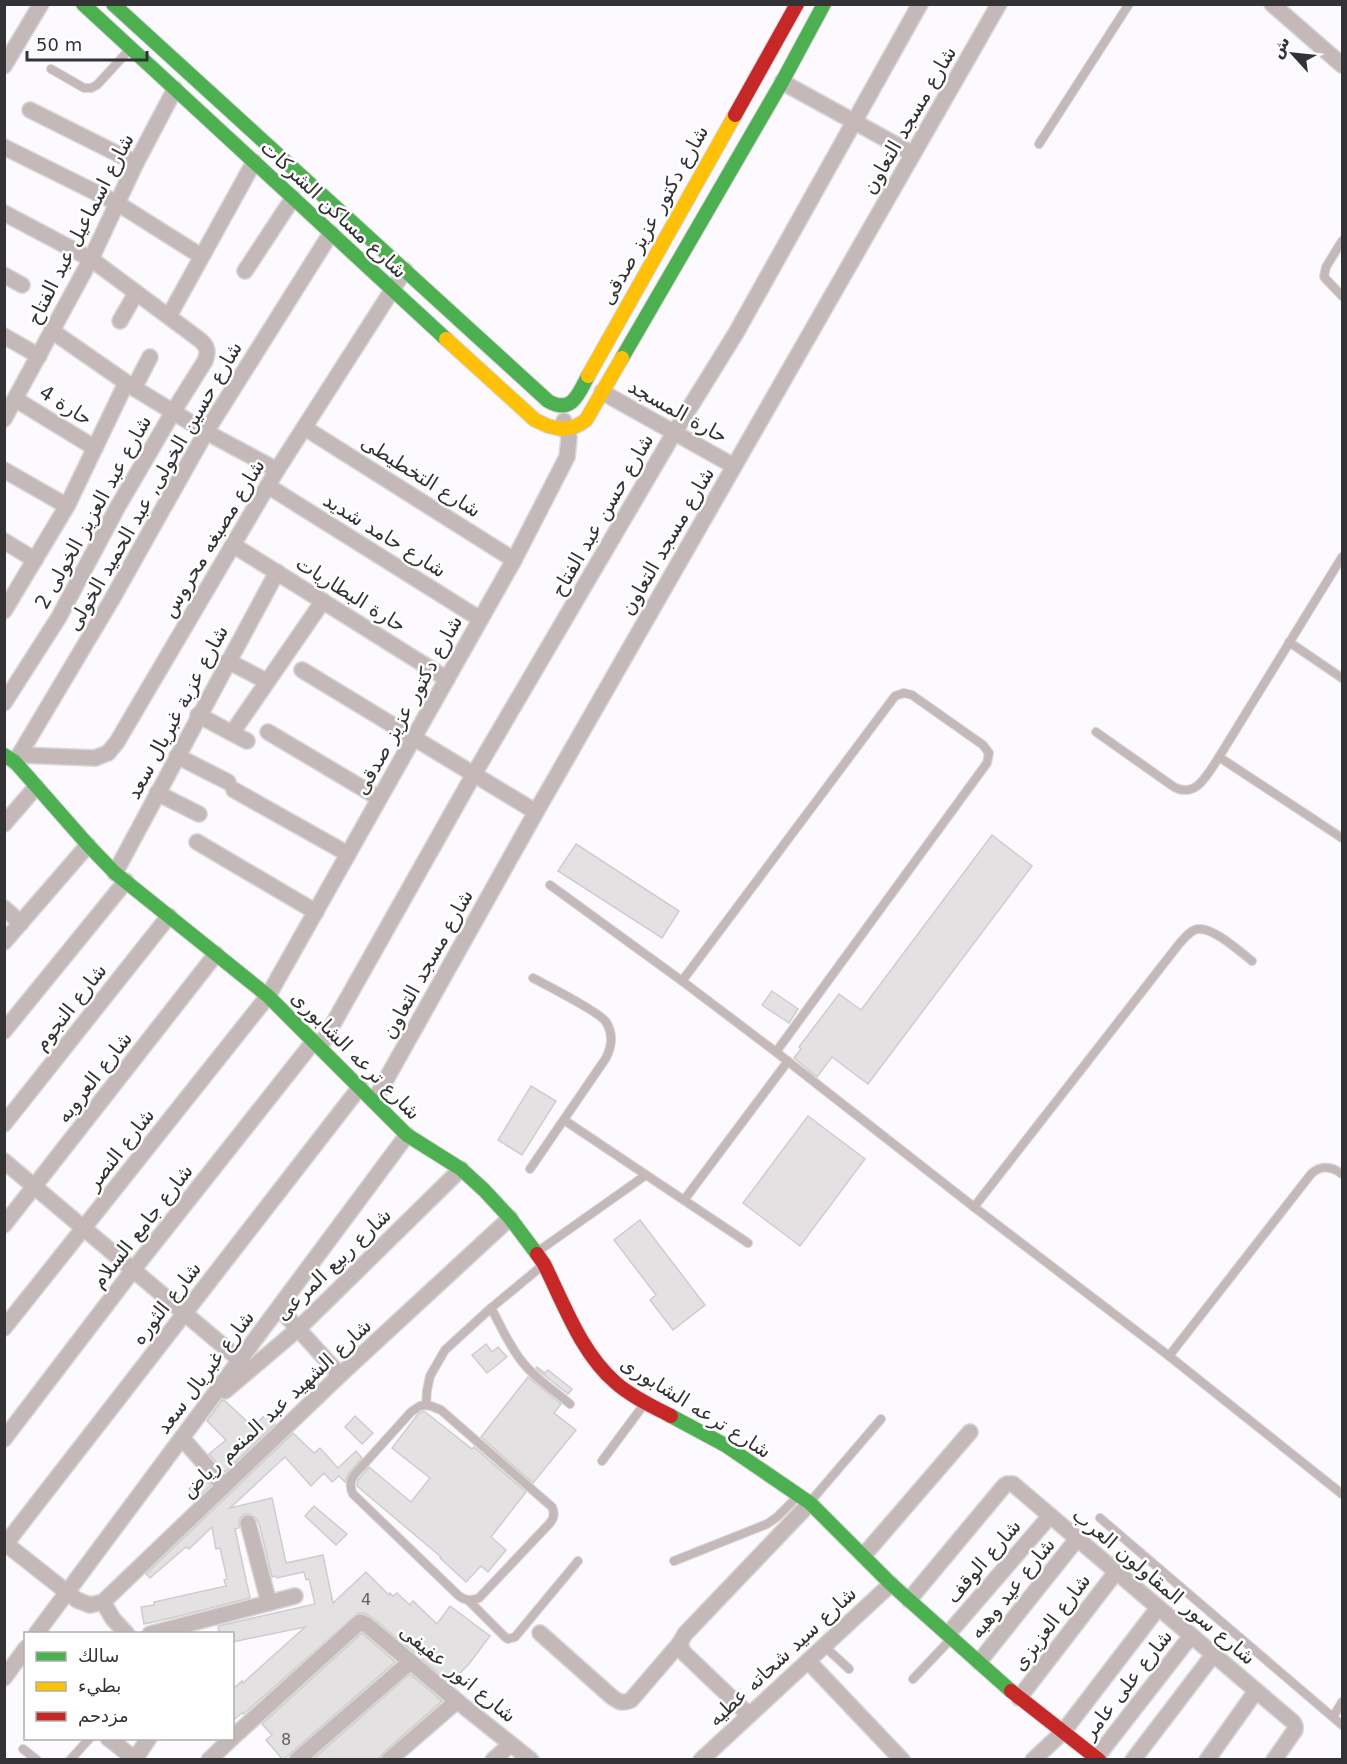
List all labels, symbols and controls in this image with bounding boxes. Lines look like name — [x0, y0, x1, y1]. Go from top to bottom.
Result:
scale bar — [27, 24, 147, 62]
north arrow — [1263, 24, 1323, 84]
text: ش — [1267, 33, 1294, 62]
text: 50 m — [36, 34, 82, 55]
street label: شارع مسجد التعاون — [857, 42, 961, 198]
street label: شارع دكتور عزيز صدقى — [595, 121, 713, 309]
street label: شارع اسماعيل عبد الفتاح — [21, 129, 139, 329]
street label: شارع مساكن الشركات — [256, 135, 412, 283]
street label: شارع حسين الخولى, عبد الحميد الخولى — [61, 337, 247, 635]
street label: حارة المسجد — [624, 374, 732, 448]
street label: حارة 4 — [35, 380, 97, 430]
street label: شارع عبد العزيز الخولى 2 — [30, 411, 156, 613]
street label: شارع حسن عبد الفتاح — [546, 429, 658, 601]
street label: شارع التخطيطى — [357, 430, 485, 522]
street label: شارع مصبغه محروس — [156, 455, 270, 621]
street label: شارع مسجد التعاون — [615, 463, 719, 619]
street label: شارع حامد شديد — [319, 488, 451, 582]
street label: حارة البطاريات — [292, 551, 410, 637]
street label: شارع دكتور عزيز صدقى — [349, 611, 467, 799]
street label: شارع عزبة غبريال سعد — [121, 621, 233, 803]
street label: شارع مسجد التعاون — [376, 885, 478, 1043]
street label: شارع النجوم — [28, 959, 112, 1055]
street label: شارع ترعه الشابورى — [286, 985, 426, 1125]
street label: شارع العروبه — [51, 1027, 137, 1127]
street label: شارع النصر — [80, 1103, 159, 1195]
street label: شارع جامع السلام — [86, 1159, 198, 1293]
street label: شارع ربيع المرعى — [270, 1203, 396, 1325]
street label: شارع الثوره — [126, 1257, 206, 1349]
street label: شارع غبريال سعد — [151, 1306, 259, 1438]
street label: شارع الشهيد عبد المنعم رياض — [176, 1314, 376, 1502]
street label: شارع ترعه الشابورى — [616, 1351, 776, 1463]
street label: شارع سور المقاولون العرب — [1068, 1502, 1260, 1670]
street label: شارع الوقف — [940, 1514, 1026, 1608]
street label: شارع عيد وهبه — [964, 1533, 1060, 1643]
street label: شارع العزيزى — [1007, 1569, 1095, 1675]
street label: شارع سيد شحاته عطيه — [703, 1581, 861, 1731]
house number: 4 — [361, 1590, 371, 1609]
street label: شارع انور عفيفى — [395, 1619, 521, 1727]
street label: شارع على عامر — [1076, 1625, 1177, 1744]
legend — [24, 1632, 234, 1740]
text: سالك — [78, 1645, 119, 1666]
text: بطيء — [78, 1675, 121, 1697]
text: مزدحم — [78, 1705, 129, 1727]
house number: 8 — [281, 1730, 291, 1749]

